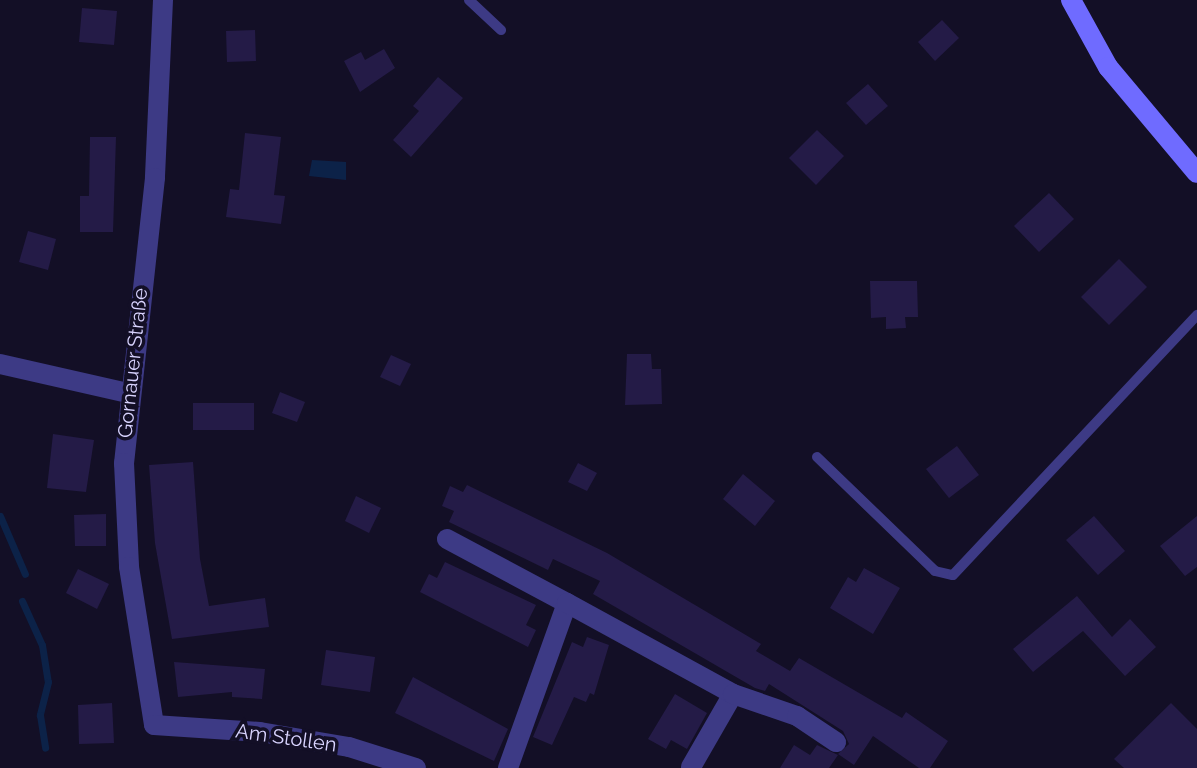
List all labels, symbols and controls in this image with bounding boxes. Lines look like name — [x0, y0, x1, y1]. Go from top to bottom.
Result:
street label: Gornauer Straße — [113, 287, 153, 439]
street label: Am Stollen — [234, 719, 338, 757]

